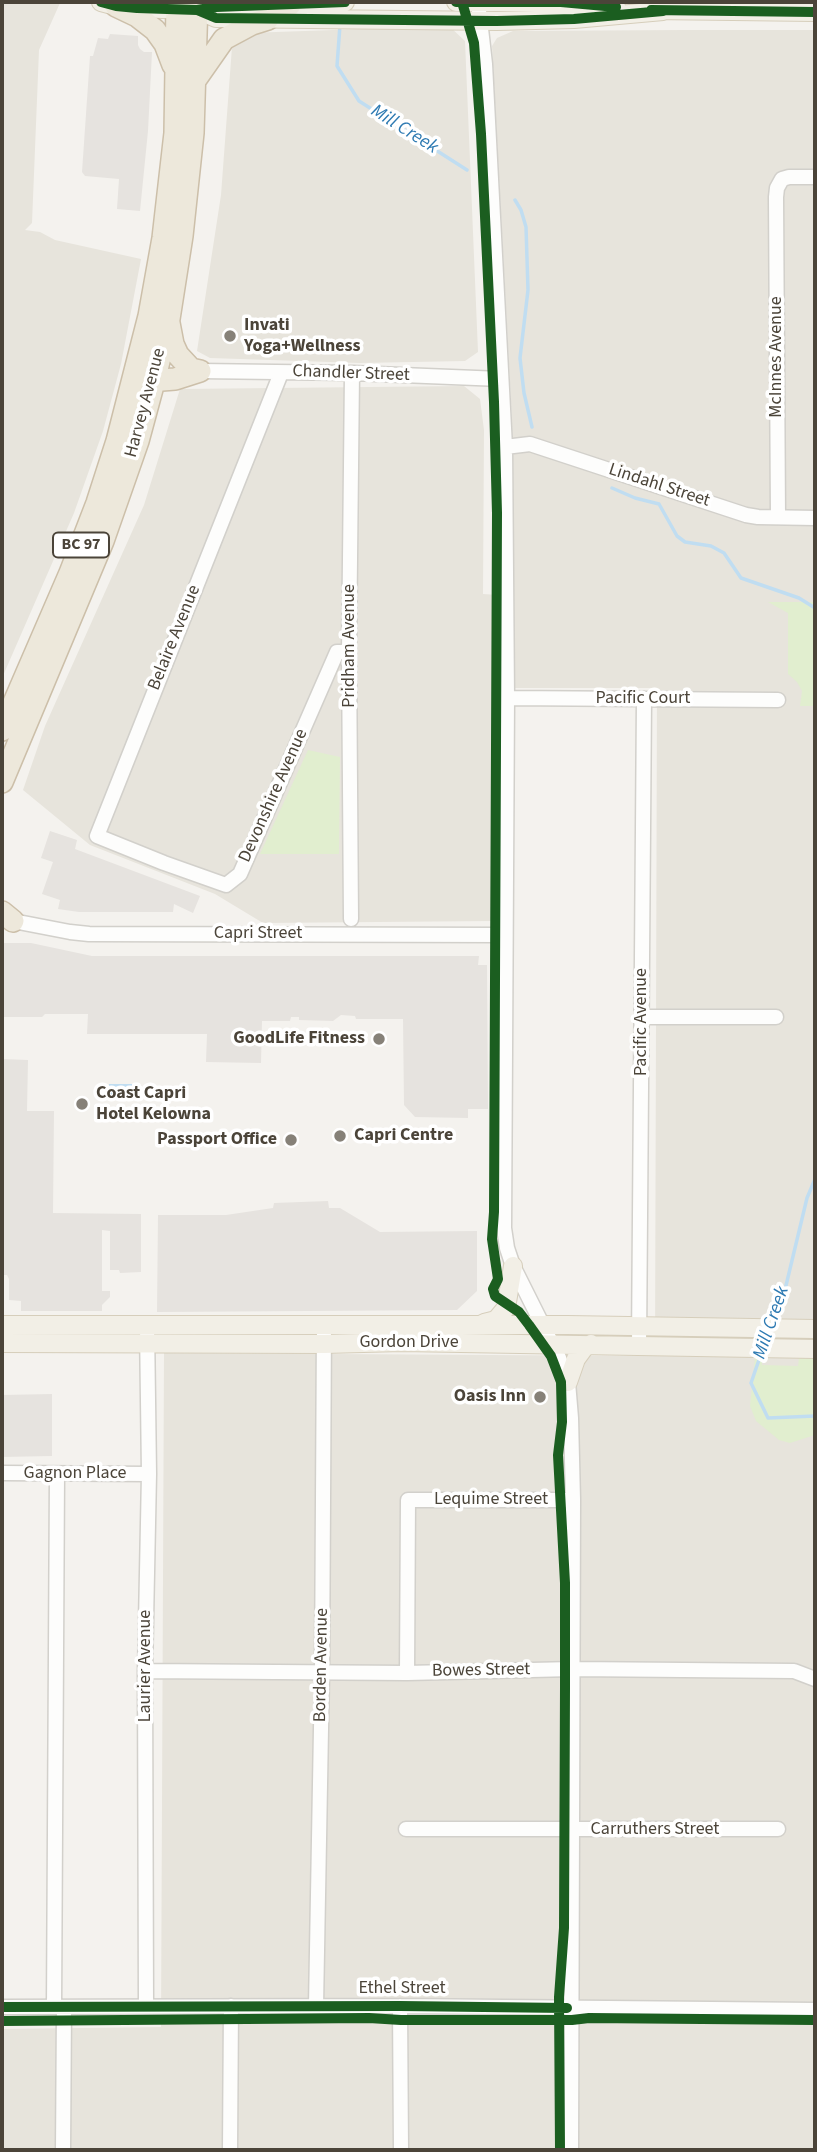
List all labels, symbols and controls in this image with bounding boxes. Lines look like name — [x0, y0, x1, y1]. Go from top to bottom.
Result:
water label: Mill Creek — [366, 100, 442, 160]
street label: McInnes Avenue — [766, 296, 788, 418]
place label: Invati Yoga+Wellness — [244, 315, 361, 358]
marker: Invati Yoga+Wellness — [222, 328, 238, 344]
street label: Harvey Avenue — [121, 346, 171, 460]
street label: Chandler Street — [292, 361, 410, 387]
street label: Lindahl Street — [606, 459, 712, 513]
road number: BC 97 — [53, 532, 109, 558]
street label: Belaire Avenue — [144, 582, 206, 694]
street label: Pridham Avenue — [339, 584, 361, 708]
street label: Pacific Court — [596, 688, 690, 710]
street label: Devonshire Avenue — [235, 726, 313, 866]
street label: Capri Street — [214, 923, 302, 945]
street label: Pacific Avenue — [631, 968, 653, 1076]
place label: GoodLife Fitness — [233, 1028, 365, 1050]
marker: GoodLife Fitness — [371, 1031, 387, 1047]
place label: Coast Capri Hotel Kelowna — [96, 1083, 211, 1126]
marker: Coast Capri Hotel Kelowna — [74, 1096, 90, 1112]
place label: Capri Centre — [354, 1125, 453, 1147]
marker: Capri Centre — [332, 1128, 348, 1144]
place label: Passport Office — [157, 1129, 277, 1151]
marker: Passport Office — [283, 1132, 299, 1148]
water label: Mill Creek — [749, 1284, 795, 1362]
street label: Gordon Drive — [359, 1332, 459, 1354]
place label: Oasis Inn — [454, 1386, 526, 1408]
marker: Oasis Inn — [532, 1389, 548, 1405]
street label: Gagnon Place — [24, 1463, 126, 1485]
street label: Lequime Street — [434, 1489, 548, 1511]
street label: Borden Avenue — [310, 1608, 334, 1722]
street label: Laurier Avenue — [135, 1610, 157, 1722]
street label: Bowes Street — [432, 1659, 530, 1683]
street label: Carruthers Street — [591, 1819, 719, 1841]
street label: Ethel Street — [358, 1978, 446, 2000]

